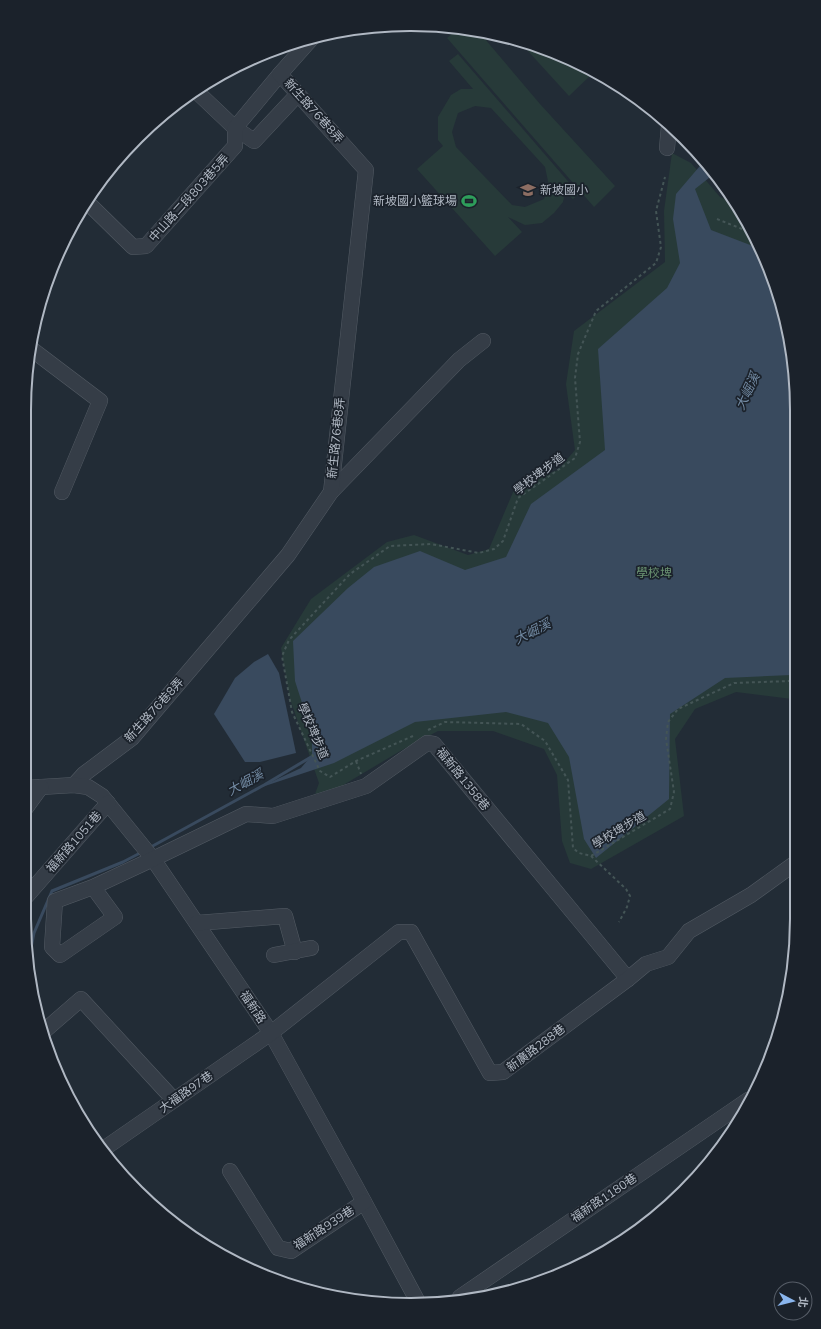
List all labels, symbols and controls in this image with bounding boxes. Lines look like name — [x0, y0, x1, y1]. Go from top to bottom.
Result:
street label: 新生路76巷8弄 — [281, 75, 347, 146]
street label: 中山路二段803巷5弄 — [145, 151, 232, 245]
school or university icon: 新坡國小 — [519, 181, 537, 199]
place label: 新坡國小 — [540, 182, 588, 197]
sports icon: 新坡國小籃球場 — [460, 192, 478, 210]
place label: 新坡國小籃球場 — [373, 193, 457, 208]
water label: 大崛溪 — [732, 368, 763, 412]
street label: 新生路76巷8弄 — [324, 397, 347, 479]
street label: 學校埤步道 — [510, 450, 567, 498]
park label: 學校埤 — [636, 565, 672, 580]
water label: 大崛溪 — [511, 614, 555, 647]
street label: 新生路76巷8弄 — [121, 674, 187, 745]
street label: 學校埤步道 — [295, 700, 332, 761]
street label: 福新路1358巷 — [433, 744, 493, 813]
water label: 大崛溪 — [224, 765, 268, 798]
street label: 福新路1051巷 — [43, 808, 104, 876]
street label: 學校埤步道 — [589, 808, 648, 851]
street label: 福新路 — [237, 988, 270, 1026]
street label: 新廣路288巷 — [503, 1021, 568, 1075]
street label: 大福路97巷 — [156, 1068, 216, 1116]
street label: 福新路1180巷 — [568, 1170, 640, 1225]
street label: 福新路939巷 — [290, 1202, 357, 1253]
north arrow — [773, 1281, 813, 1321]
text: 北 — [795, 1296, 811, 1309]

